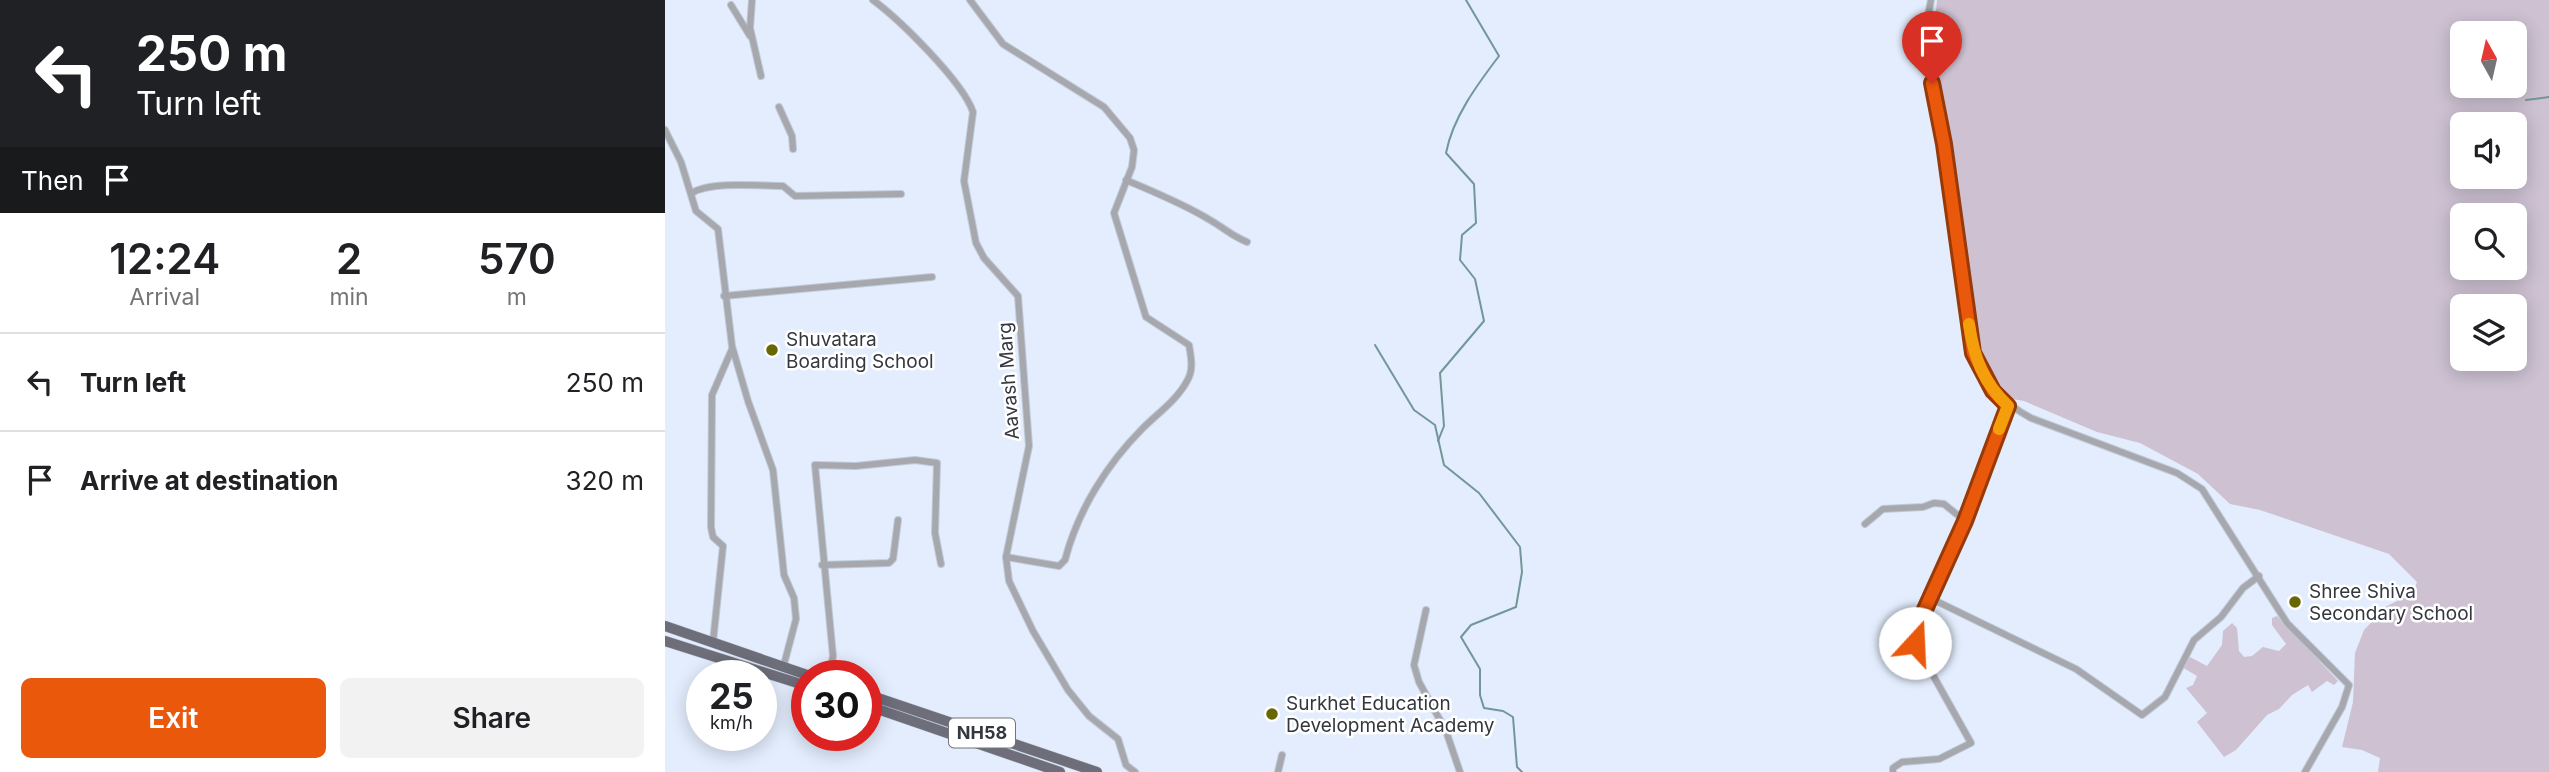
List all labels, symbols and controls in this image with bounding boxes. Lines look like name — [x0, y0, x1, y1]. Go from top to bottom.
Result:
pin — [1902, 11, 1962, 83]
north arrow — [2450, 21, 2527, 98]
map controls — [2450, 21, 2527, 371]
icon: arrive — [1913, 22, 1951, 60]
text: 250 m — [136, 24, 288, 83]
icon: left — [21, 28, 112, 119]
text: Turn left — [136, 84, 261, 123]
button: sound — [2450, 112, 2527, 189]
icon: arrive — [98, 161, 136, 199]
text: Then — [21, 165, 84, 196]
button: search — [2450, 203, 2527, 280]
text: 12:24 — [109, 233, 220, 284]
text: 2 — [336, 233, 362, 284]
text: 570 — [478, 233, 556, 284]
text: Arrival — [129, 283, 200, 311]
text: min — [329, 283, 369, 311]
text: m — [507, 283, 527, 311]
button: layers — [2450, 294, 2527, 371]
street label: Aavash Marg — [993, 321, 1024, 440]
place label: Shuvatara Boarding School — [786, 328, 934, 373]
marker: Shuvatara Boarding School — [764, 342, 780, 358]
icon: left — [21, 363, 59, 401]
text: Turn left — [80, 367, 186, 398]
text: 250 m — [566, 367, 644, 398]
icon: arrive — [21, 461, 59, 499]
text: Arrive at destination — [80, 465, 339, 496]
text: 320 m — [566, 465, 644, 496]
place label: Shree Shiva Secondary School — [2309, 580, 2473, 625]
marker: Shree Shiva Secondary School — [2287, 594, 2303, 610]
position arrow — [1878, 606, 1952, 680]
speed limit sign: 30 — [791, 660, 882, 751]
text: 25 — [709, 675, 754, 717]
button: Exit — [21, 678, 326, 758]
button: Share — [340, 678, 644, 758]
place label: Surkhet Education Development Academy — [1286, 692, 1495, 737]
marker: Surkhet Education Development Academy — [1264, 706, 1280, 722]
text: km/h — [710, 712, 753, 733]
road number: NH58 — [949, 718, 1015, 748]

